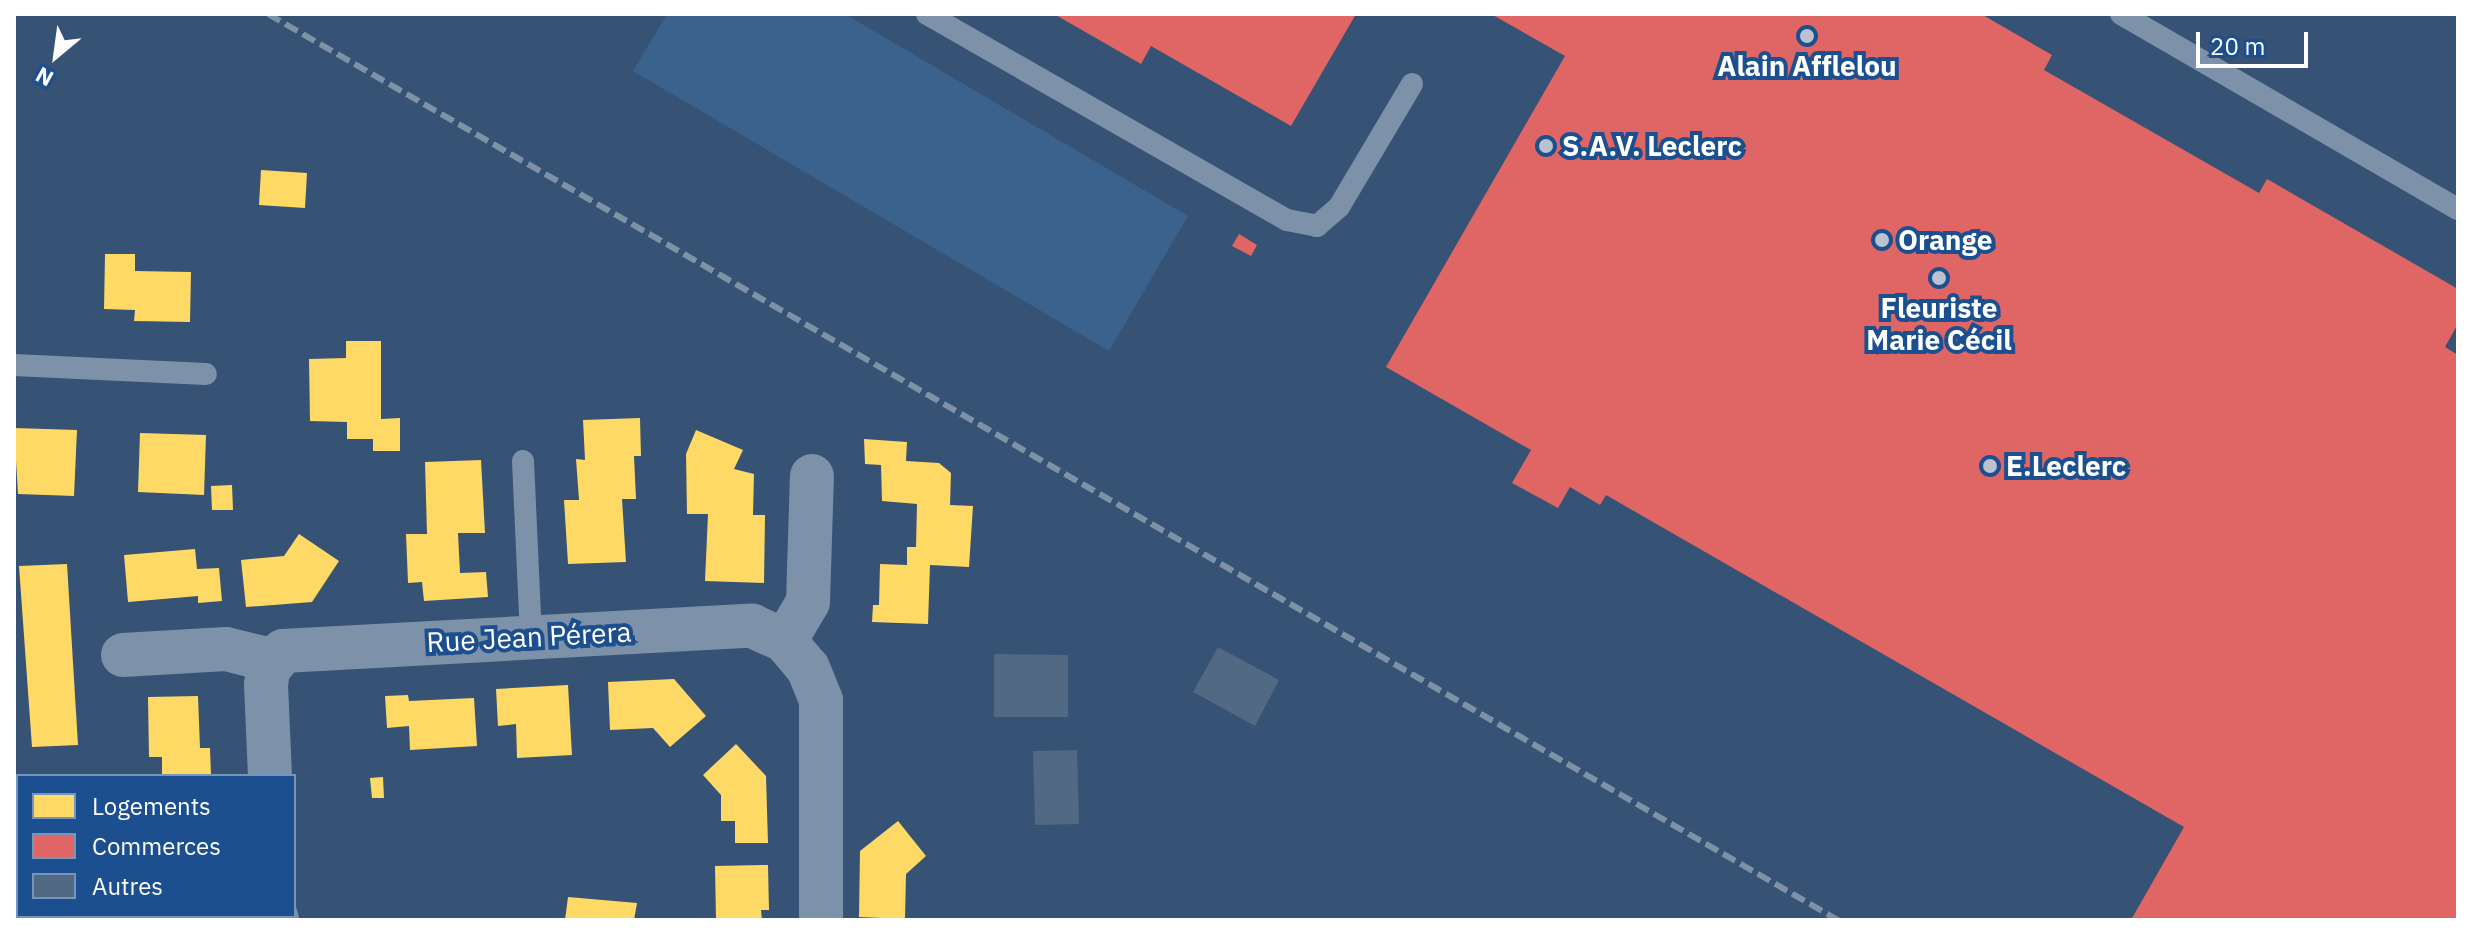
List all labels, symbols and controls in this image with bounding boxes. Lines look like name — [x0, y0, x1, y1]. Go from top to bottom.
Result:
north arrow — [16, 16, 96, 96]
scale bar — [2200, 16, 2312, 66]
marker: Alain Afflelou — [1798, 27, 1816, 45]
text: 20 m — [2210, 30, 2265, 62]
place label: Alain Afflelou — [1717, 49, 1897, 83]
text: N — [30, 61, 58, 94]
place label: S.A.V. Leclerc — [1562, 129, 1742, 163]
marker: S.A.V. Leclerc — [1537, 137, 1555, 155]
place label: Orange — [1898, 223, 1993, 257]
marker: Orange — [1873, 231, 1891, 249]
marker: Fleuriste Marie Cécil — [1930, 269, 1948, 287]
place label: Fleuriste Marie Cécil — [1866, 291, 2012, 357]
place label: E.Leclerc — [2006, 449, 2126, 483]
marker: E.Leclerc — [1981, 457, 1999, 475]
street label: Rue Jean Pérera — [426, 615, 632, 659]
legend — [16, 774, 296, 918]
text: Logements — [92, 790, 211, 822]
text: Commerces — [92, 830, 221, 862]
text: Autres — [92, 870, 163, 902]

